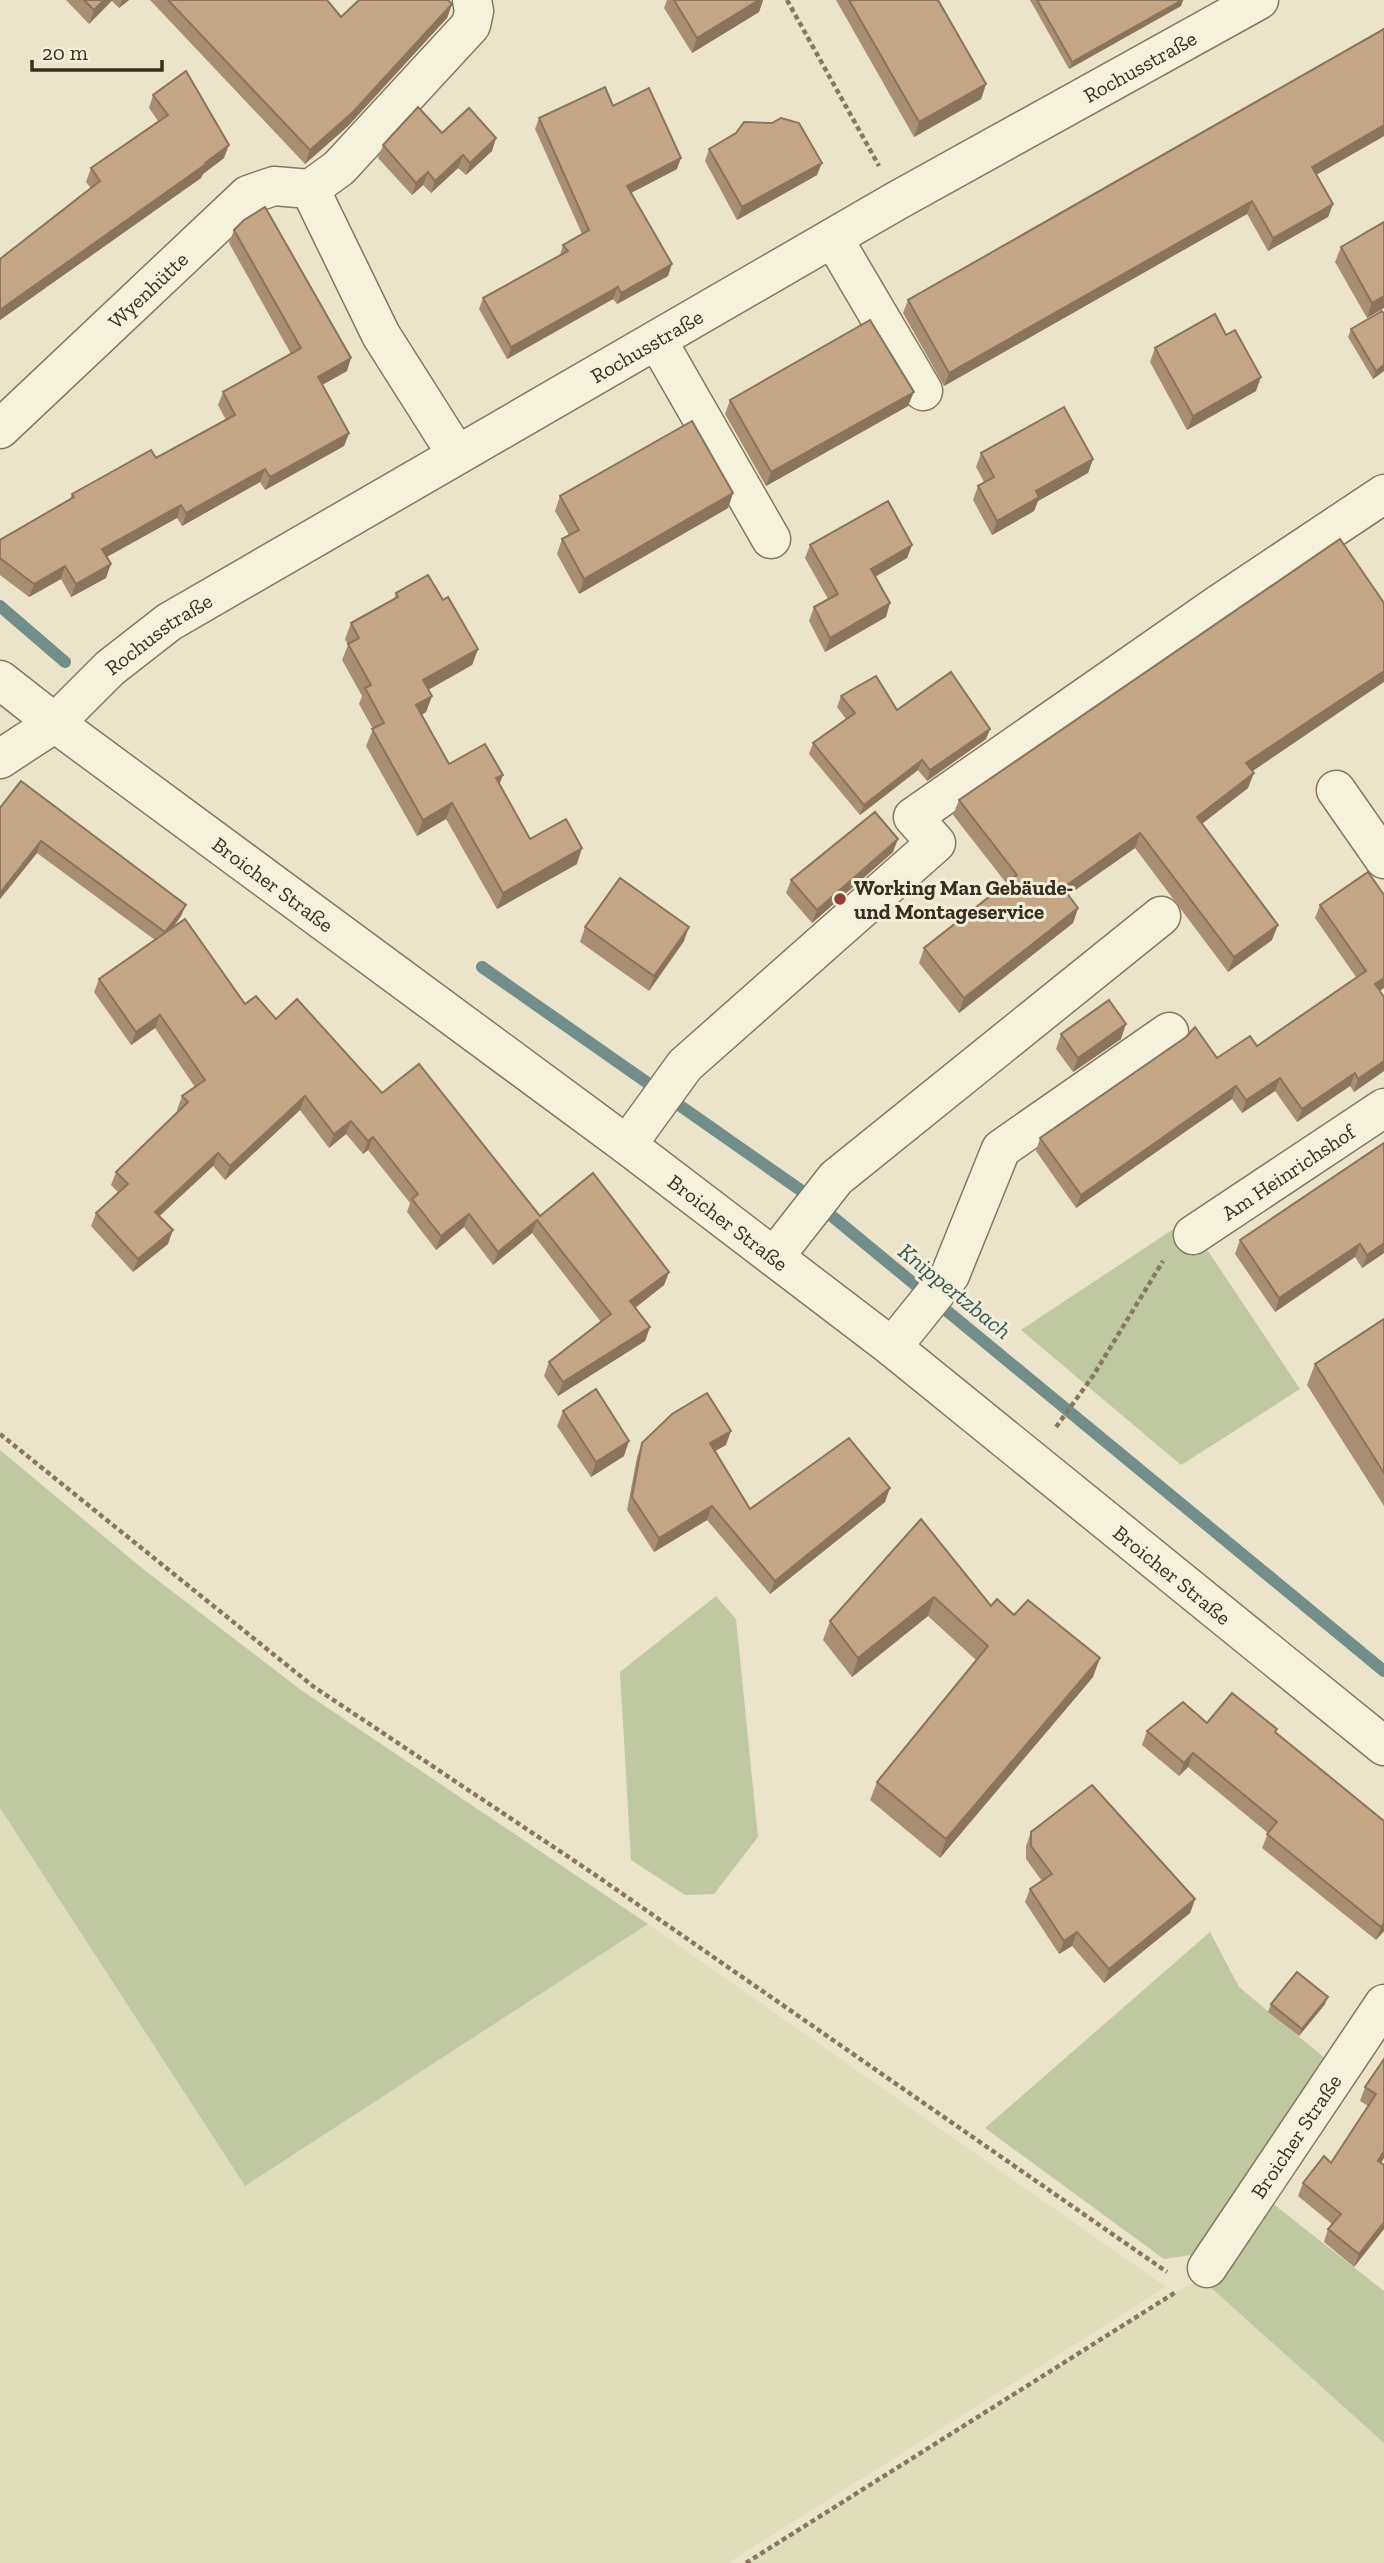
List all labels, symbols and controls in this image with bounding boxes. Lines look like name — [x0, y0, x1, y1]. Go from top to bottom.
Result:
street label: Rochusstraße — [1079, 25, 1201, 107]
scale bar — [32, 28, 161, 72]
text: 20 m — [42, 40, 88, 65]
street label: Wyenhütte — [103, 246, 193, 333]
street label: Rochusstraße — [586, 303, 707, 388]
street label: Rochusstraße — [100, 587, 216, 680]
street label: Broicher Straße — [208, 831, 339, 937]
place label: Working Man Gebäude- und Montageservice — [854, 875, 1073, 924]
marker: Working Man Gebäude- und Montageservice — [832, 891, 848, 907]
street label: Am Heinrichshof — [1217, 1118, 1360, 1225]
street label: Broicher Straße — [663, 1169, 793, 1276]
water label: Knippertzbach — [893, 1237, 1017, 1345]
street label: Broicher Straße — [1109, 1519, 1237, 1630]
street label: Broicher Straße — [1245, 2069, 1346, 2203]

